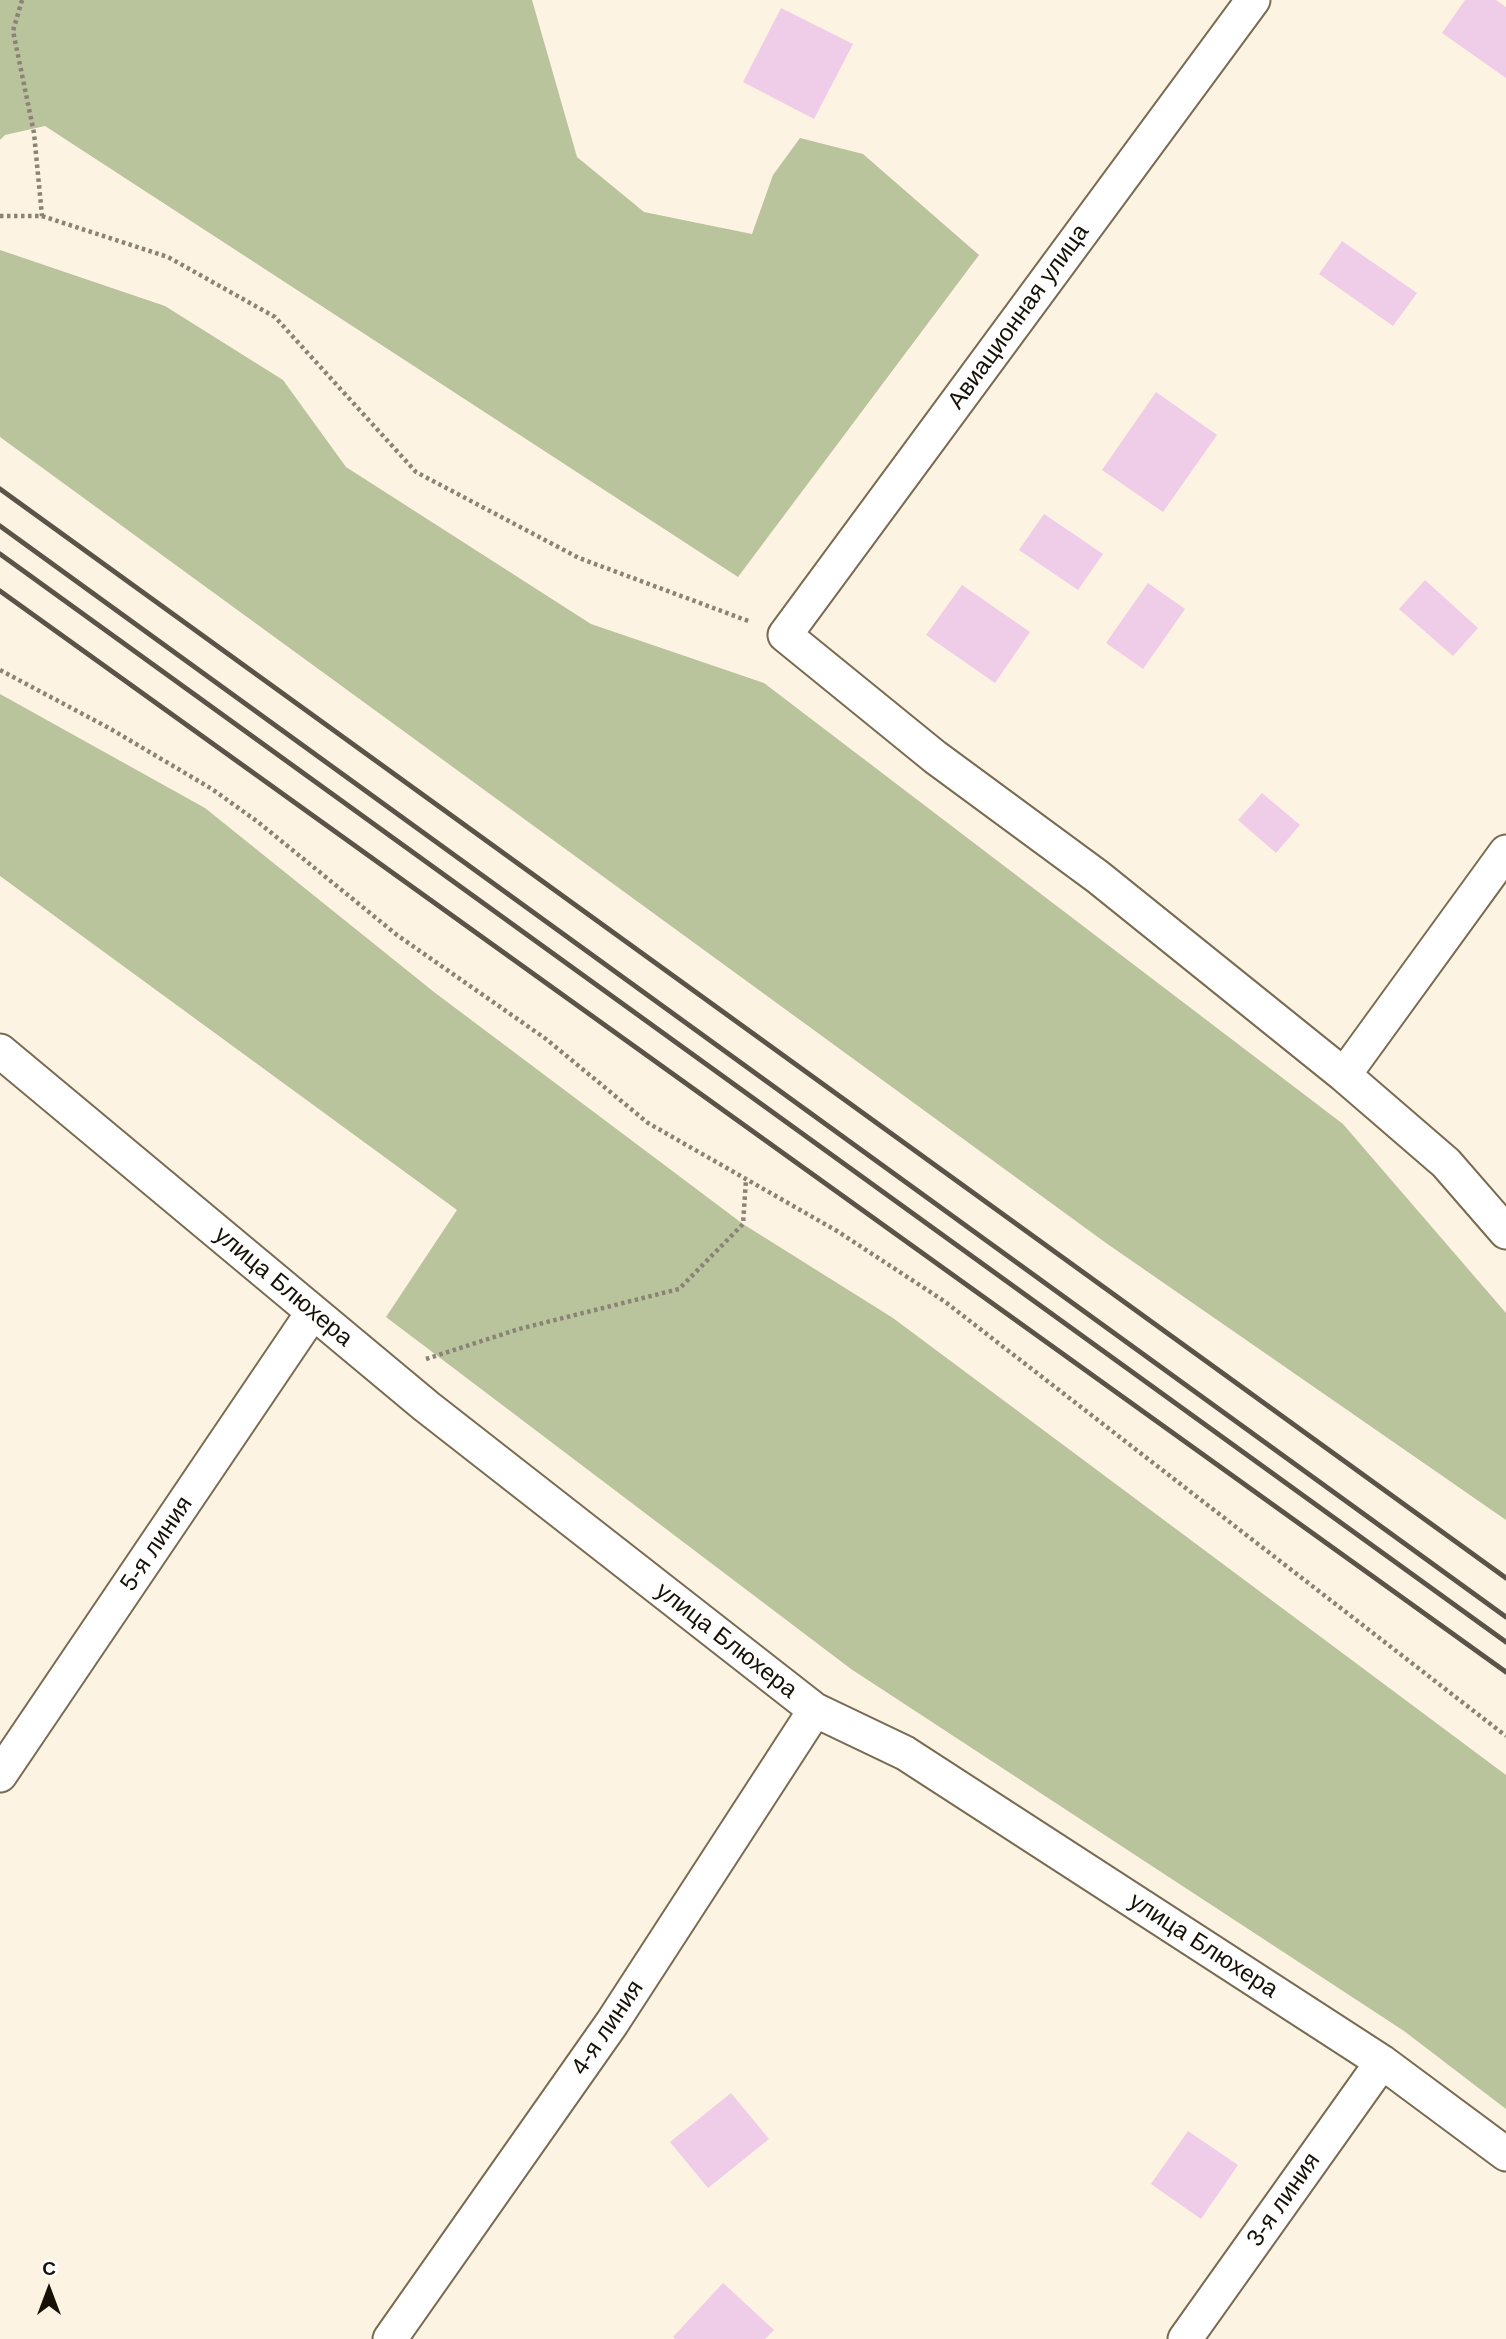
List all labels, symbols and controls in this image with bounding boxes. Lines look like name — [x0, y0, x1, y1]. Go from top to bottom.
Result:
street label: Авиационная улица — [942, 219, 1096, 415]
street label: улица Блюхера — [208, 1221, 358, 1353]
street label: 5-я линия — [115, 1491, 199, 1597]
street label: улица Блюхера — [650, 1577, 802, 1705]
street label: улица Блюхера — [1123, 1887, 1283, 2005]
street label: 4-я линия — [566, 1975, 650, 2081]
street label: 3-я линия — [1241, 2147, 1327, 2253]
north arrow — [14, 2255, 84, 2325]
text: С — [42, 2258, 56, 2279]

